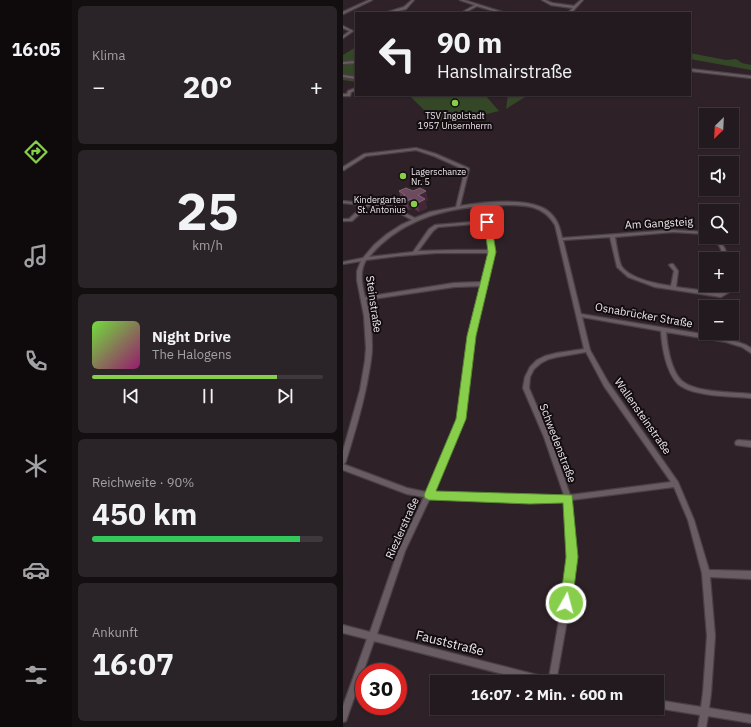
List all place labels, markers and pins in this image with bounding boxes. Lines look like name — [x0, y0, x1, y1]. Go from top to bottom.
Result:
marker: TSV Ingolstadt 1957 Unsernherrn — [450, 98, 460, 108]
place label: TSV Ingolstadt 1957 Unsernherrn — [418, 110, 492, 131]
place label: Lagerschanze Nr. 5 — [411, 166, 466, 187]
marker: Lagerschanze Nr. 5 — [398, 171, 408, 181]
place label: Kindergarten St. Antonius — [354, 194, 406, 215]
marker: Kindergarten St. Antonius — [409, 199, 419, 209]
pin — [470, 205, 504, 239]

